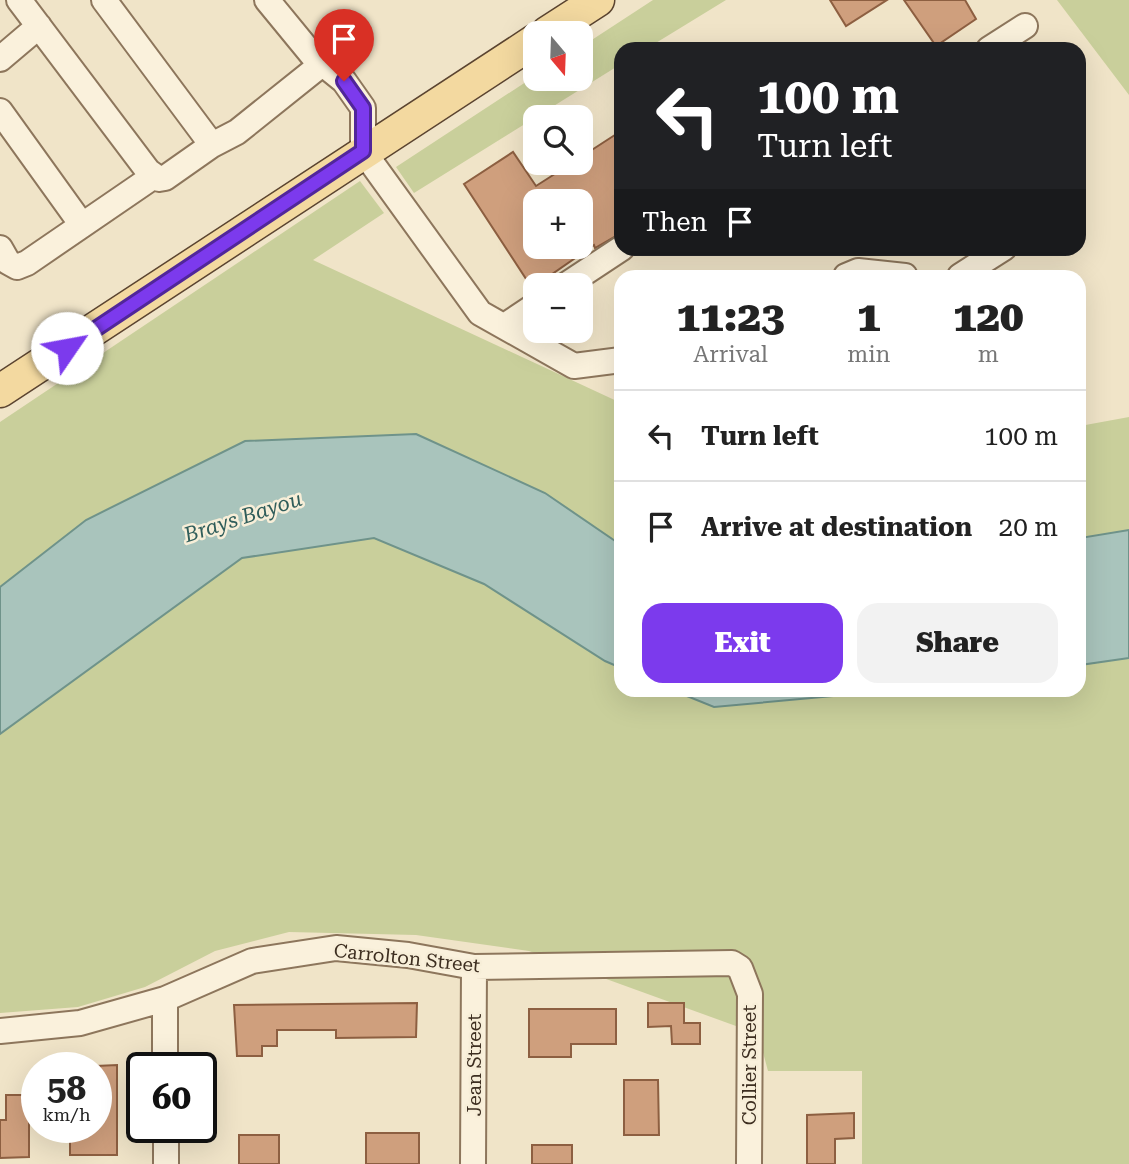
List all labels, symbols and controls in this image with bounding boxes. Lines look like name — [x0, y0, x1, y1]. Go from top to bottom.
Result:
pin — [314, 9, 374, 81]
icon: arrive — [325, 20, 363, 58]
north arrow — [523, 21, 593, 91]
map controls — [523, 21, 593, 343]
text: 100 m — [757, 68, 899, 125]
icon: left — [642, 70, 733, 161]
button: search — [523, 105, 593, 175]
text: Turn left — [757, 127, 892, 165]
button: + — [523, 189, 593, 259]
icon: arrive — [721, 203, 759, 241]
text: Then — [642, 207, 707, 237]
button: − — [523, 273, 593, 343]
text: 11:23 — [677, 292, 785, 341]
text: 1 — [857, 292, 881, 341]
text: 120 — [953, 292, 1023, 341]
position arrow — [30, 311, 104, 385]
text: Arrival — [693, 341, 768, 368]
text: min — [847, 341, 890, 368]
text: m — [978, 341, 999, 368]
icon: left — [642, 417, 680, 455]
text: Turn left — [701, 421, 819, 451]
text: 100 m — [984, 421, 1058, 451]
water label: Brays Bayou — [180, 487, 305, 548]
icon: arrive — [642, 508, 680, 546]
text: Arrive at destination — [701, 512, 972, 542]
text: 20 m — [999, 512, 1058, 542]
button: Exit — [642, 603, 843, 683]
button: Share — [857, 603, 1058, 683]
street label: Carrolton Street — [333, 939, 481, 977]
street label: Collier Street — [738, 1005, 761, 1125]
street label: Jean Street — [463, 1014, 486, 1116]
speed limit sign: 60 — [126, 1052, 217, 1143]
text: 58 — [47, 1068, 86, 1109]
text: km/h — [42, 1104, 91, 1125]

